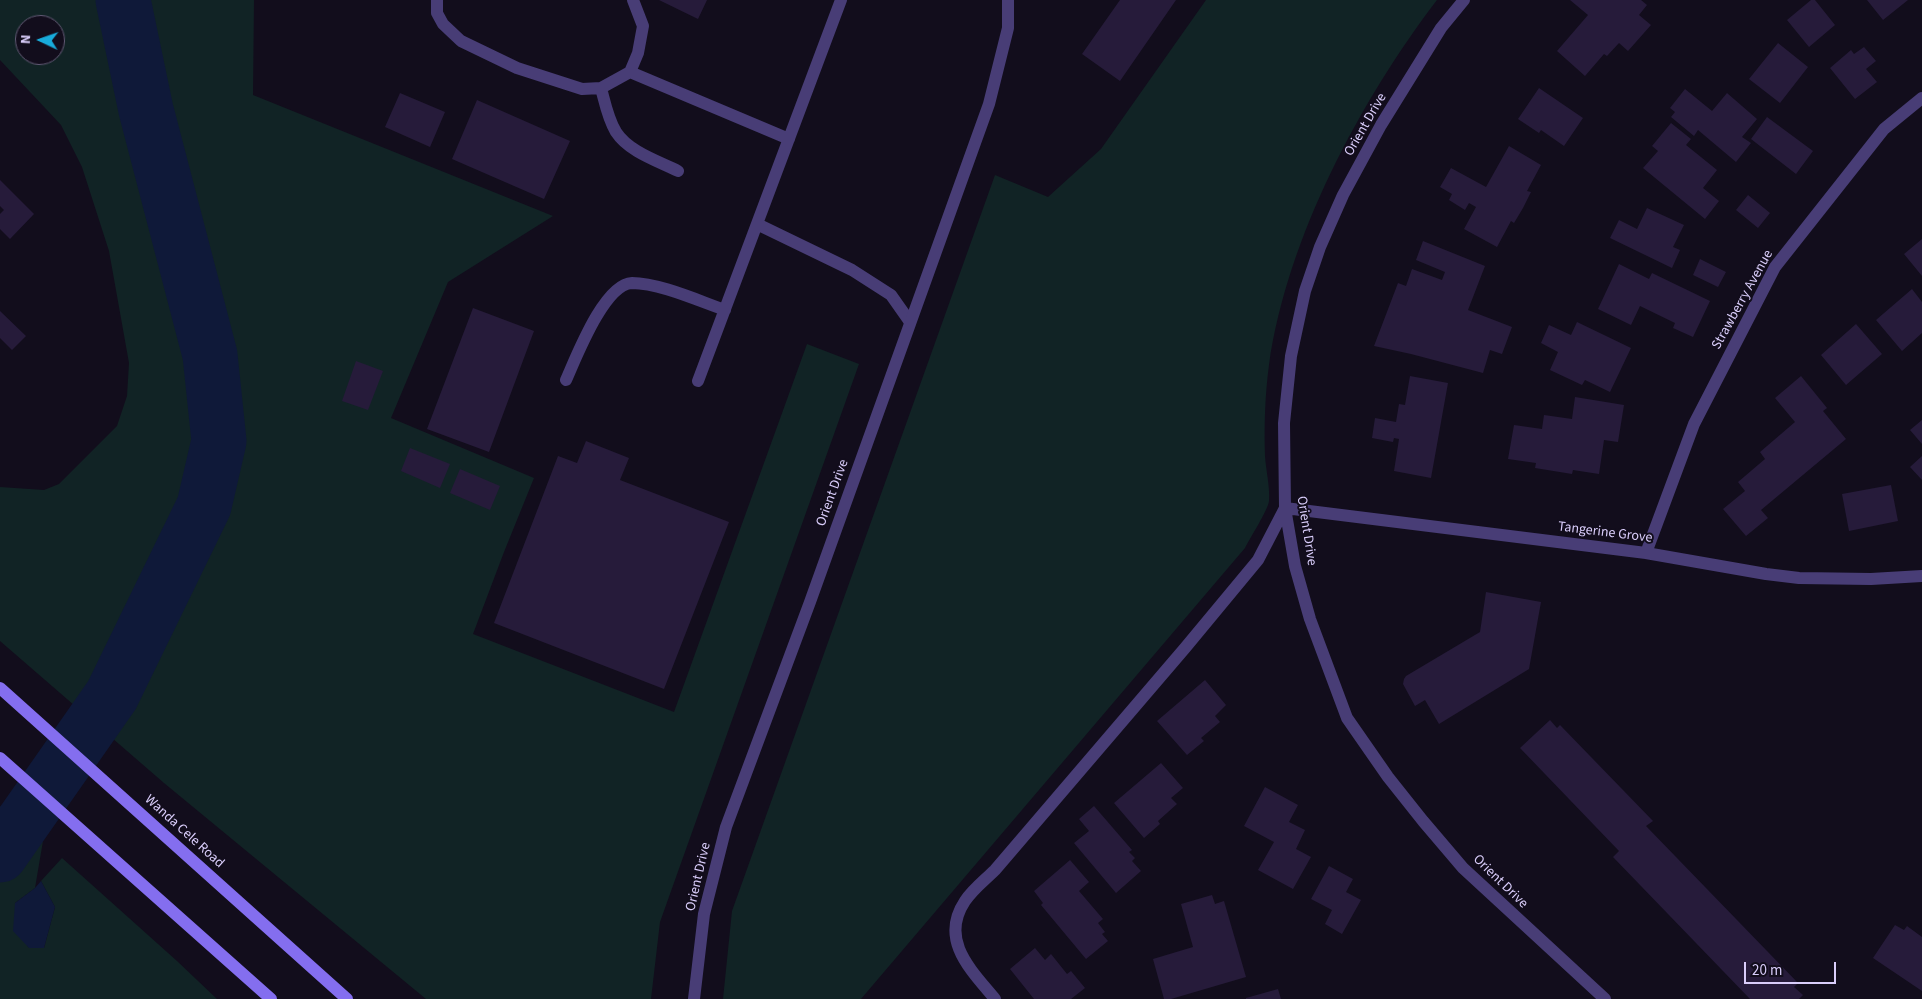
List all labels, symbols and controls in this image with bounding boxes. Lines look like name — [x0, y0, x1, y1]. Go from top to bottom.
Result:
north arrow — [15, 15, 65, 65]
text: N — [16, 34, 36, 44]
street label: Orient Drive — [1341, 90, 1391, 160]
street label: Strawberry Avenue — [1709, 247, 1777, 353]
street label: Orient Drive — [813, 457, 853, 529]
street label: Orient Drive — [1292, 495, 1320, 567]
street label: Tangerine Grove — [1557, 519, 1653, 547]
street label: Wanda Cele Road — [141, 792, 227, 872]
street label: Orient Drive — [683, 841, 715, 913]
street label: Orient Drive — [1469, 852, 1531, 912]
scale bar — [1747, 952, 1840, 984]
text: 20 m — [1752, 960, 1782, 981]

